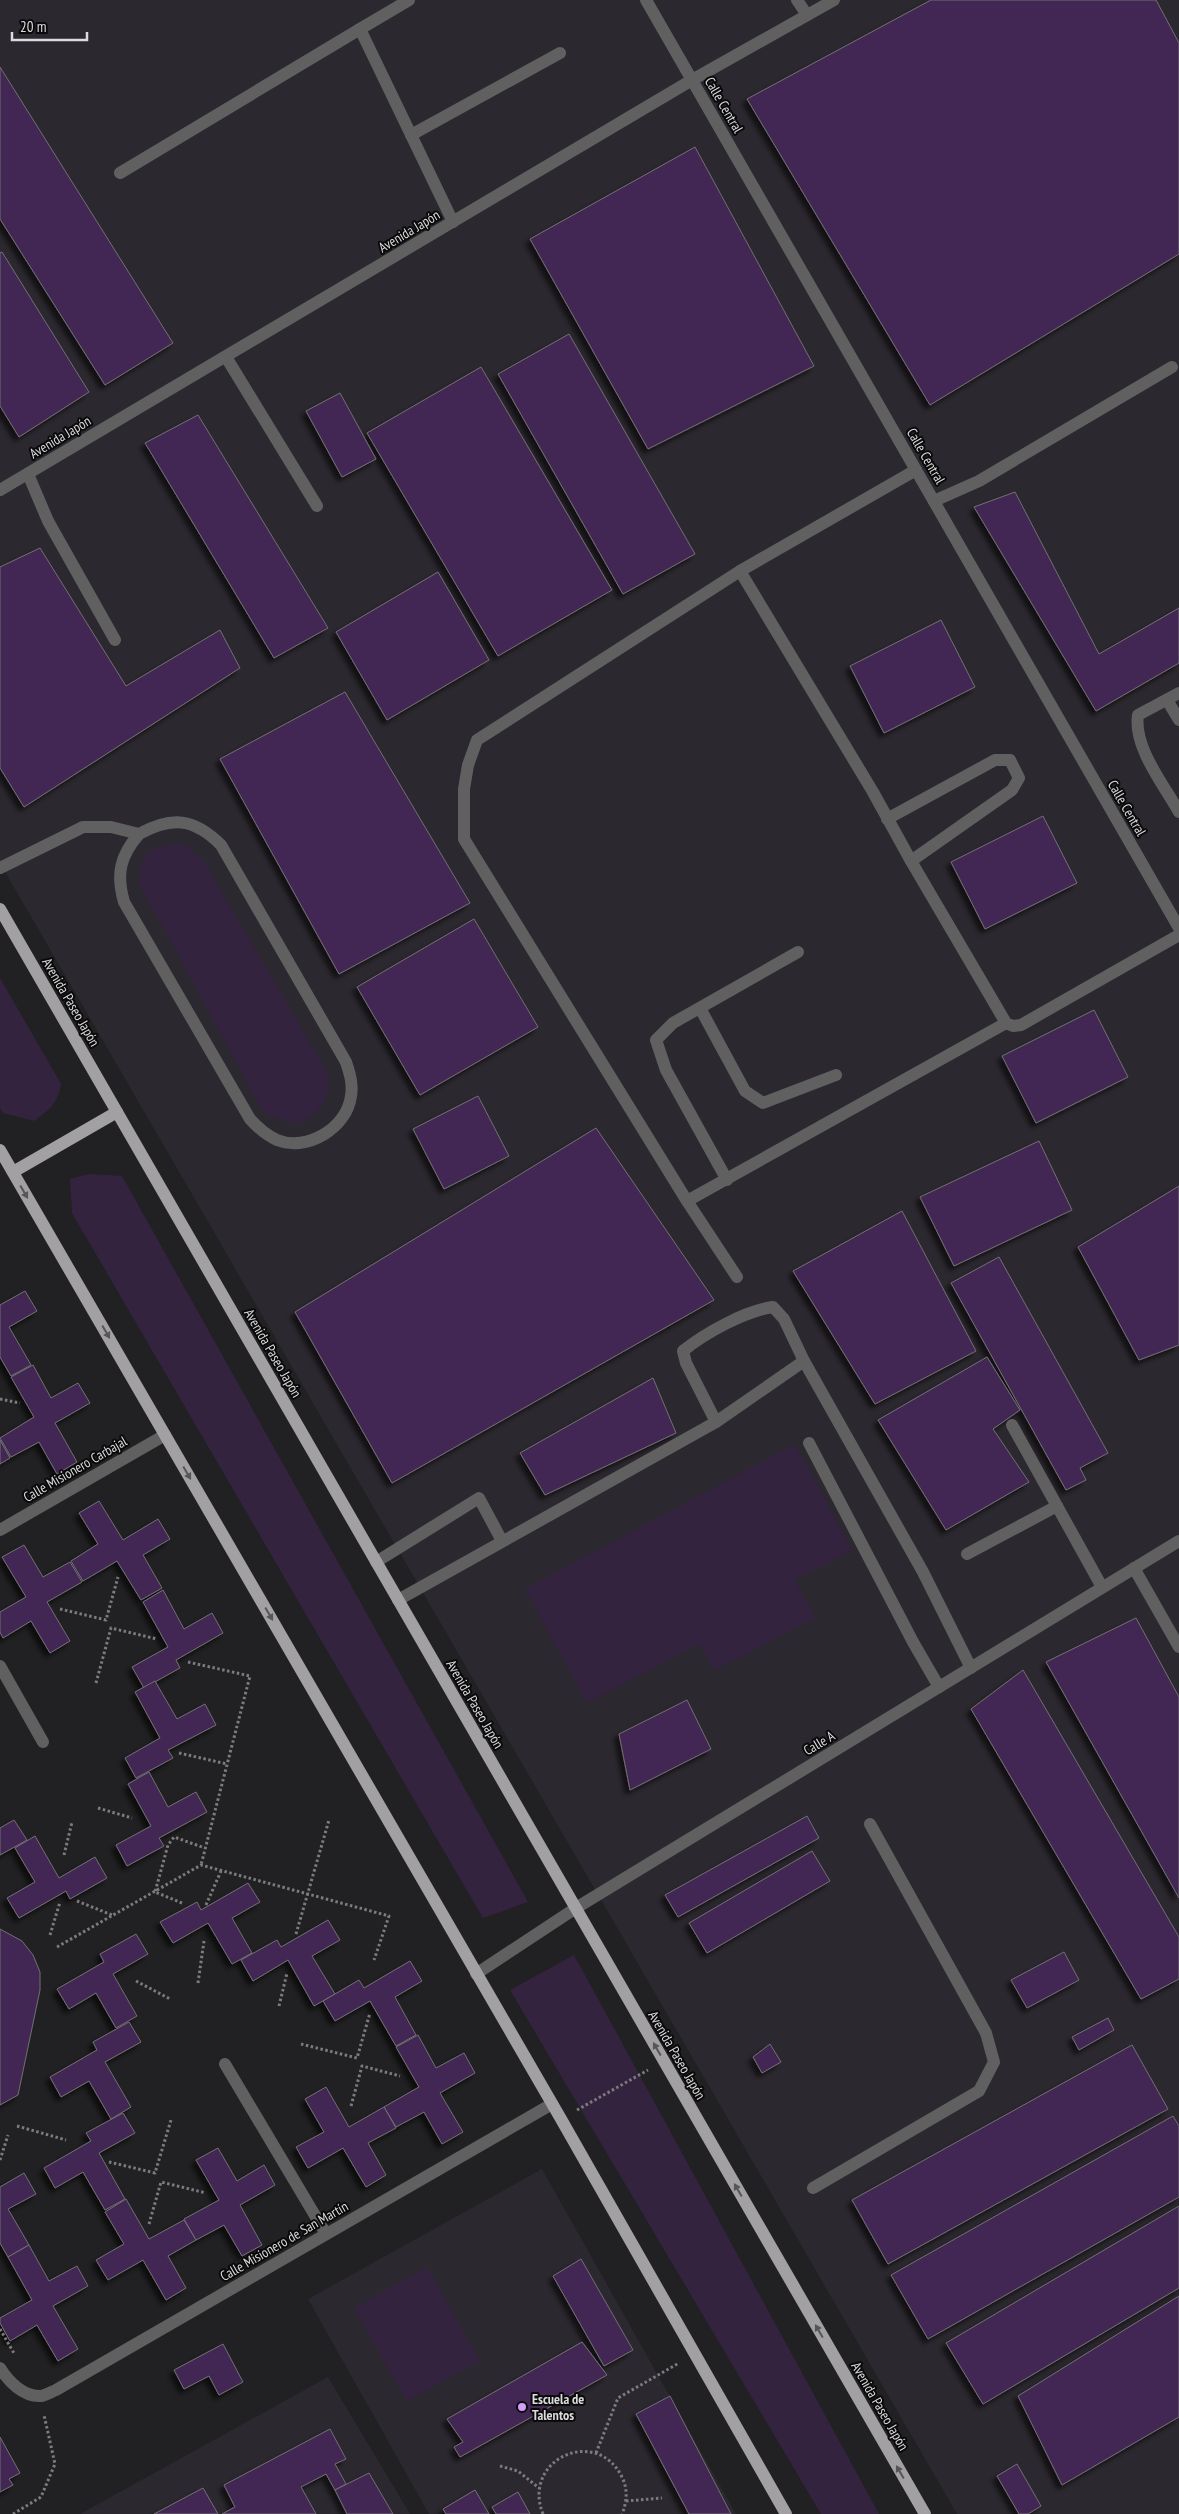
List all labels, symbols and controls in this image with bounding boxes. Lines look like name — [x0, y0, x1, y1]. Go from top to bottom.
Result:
scale bar — [12, 10, 88, 42]
text: 20 m — [20, 17, 46, 36]
street label: Calle Central — [701, 74, 748, 137]
street label: Avenida Japón — [375, 206, 443, 256]
street label: Avenida Japón — [26, 412, 94, 462]
street label: Calle Central — [903, 425, 950, 488]
street label: Calle Central — [1104, 777, 1151, 840]
street label: Avenida Paseo Japón — [38, 954, 104, 1050]
one-way arrow — [20, 1185, 29, 1198]
street label: Avenida Paseo Japón — [240, 1305, 306, 1401]
one-way arrow — [102, 1325, 110, 1340]
street label: Calle Misionero Carbajal — [20, 1432, 131, 1506]
one-way arrow — [183, 1466, 192, 1480]
one-way arrow — [264, 1607, 273, 1620]
street label: Avenida Paseo Japón — [442, 1656, 508, 1752]
street label: Calle A — [800, 1727, 838, 1759]
street label: Avenida Paseo Japón — [644, 2007, 710, 2103]
one-way arrow — [653, 2042, 661, 2057]
one-way arrow — [734, 2183, 742, 2198]
street label: Calle Misionero de San Martín — [217, 2197, 351, 2285]
one-way arrow — [815, 2324, 823, 2338]
street label: Avenida Paseo Japón — [847, 2358, 913, 2454]
place label: Escuela de Talentos — [532, 2390, 584, 2424]
marker: Escuela de Talentos — [516, 2401, 528, 2413]
one-way arrow — [896, 2465, 905, 2478]

